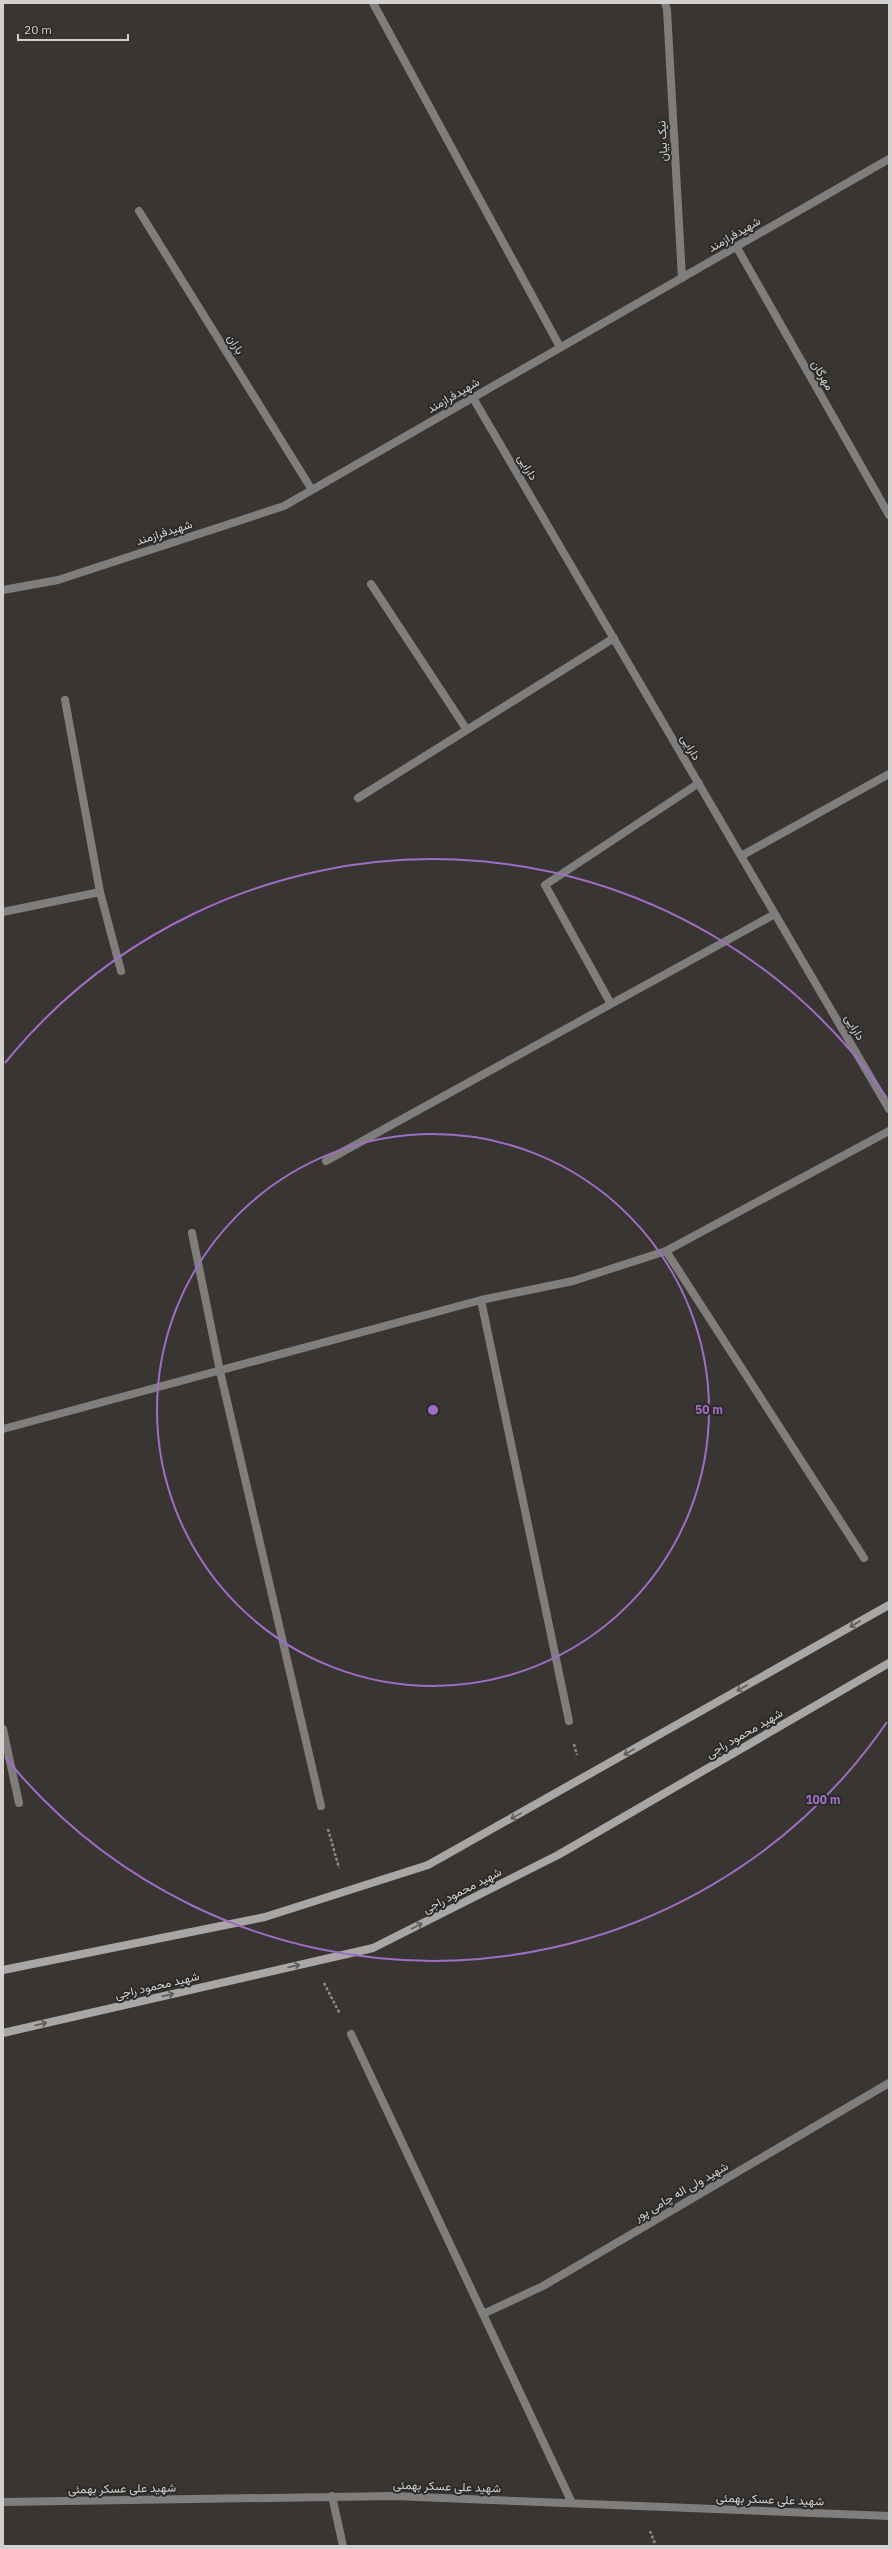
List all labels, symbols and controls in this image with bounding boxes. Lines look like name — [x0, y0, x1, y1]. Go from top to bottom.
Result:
scale bar — [18, 16, 128, 42]
text: 20 m — [24, 22, 52, 37]
street label: نیک بیان — [653, 120, 671, 162]
street label: شهیدفرازمند — [705, 213, 763, 256]
street label: باران — [223, 331, 248, 357]
street label: مهرگان — [808, 357, 838, 393]
street label: شهیدفرازمند — [424, 374, 482, 417]
street label: دارایی — [514, 451, 542, 483]
street label: شهیدفرازمند — [134, 516, 194, 549]
street label: دارایی — [677, 731, 705, 763]
street label: دارایی — [841, 1011, 869, 1043]
text: 50 m — [695, 1402, 723, 1417]
centre of rings — [426, 1403, 440, 1417]
one-way arrow — [849, 1621, 861, 1629]
one-way arrow — [736, 1685, 748, 1693]
street label: شهید محمود راجی — [703, 1705, 786, 1762]
one-way arrow — [623, 1749, 635, 1757]
text: 100 m — [805, 1792, 841, 1807]
one-way arrow — [510, 1813, 522, 1821]
street label: شهید محمود راجی — [420, 1864, 504, 1917]
one-way arrow — [411, 1922, 423, 1929]
one-way arrow — [288, 1961, 301, 1969]
street label: شهید محمود راجی — [113, 1968, 201, 2003]
one-way arrow — [161, 1990, 174, 1998]
one-way arrow — [34, 2019, 47, 2027]
street label: شهید ولی اله چامی پور — [630, 2158, 731, 2225]
street label: شهید علی عسکر بهمئی — [393, 2477, 501, 2496]
street label: شهید علی عسکر بهمئی — [68, 2480, 176, 2497]
street label: شهید علی عسکر بهمئی — [716, 2490, 824, 2509]

